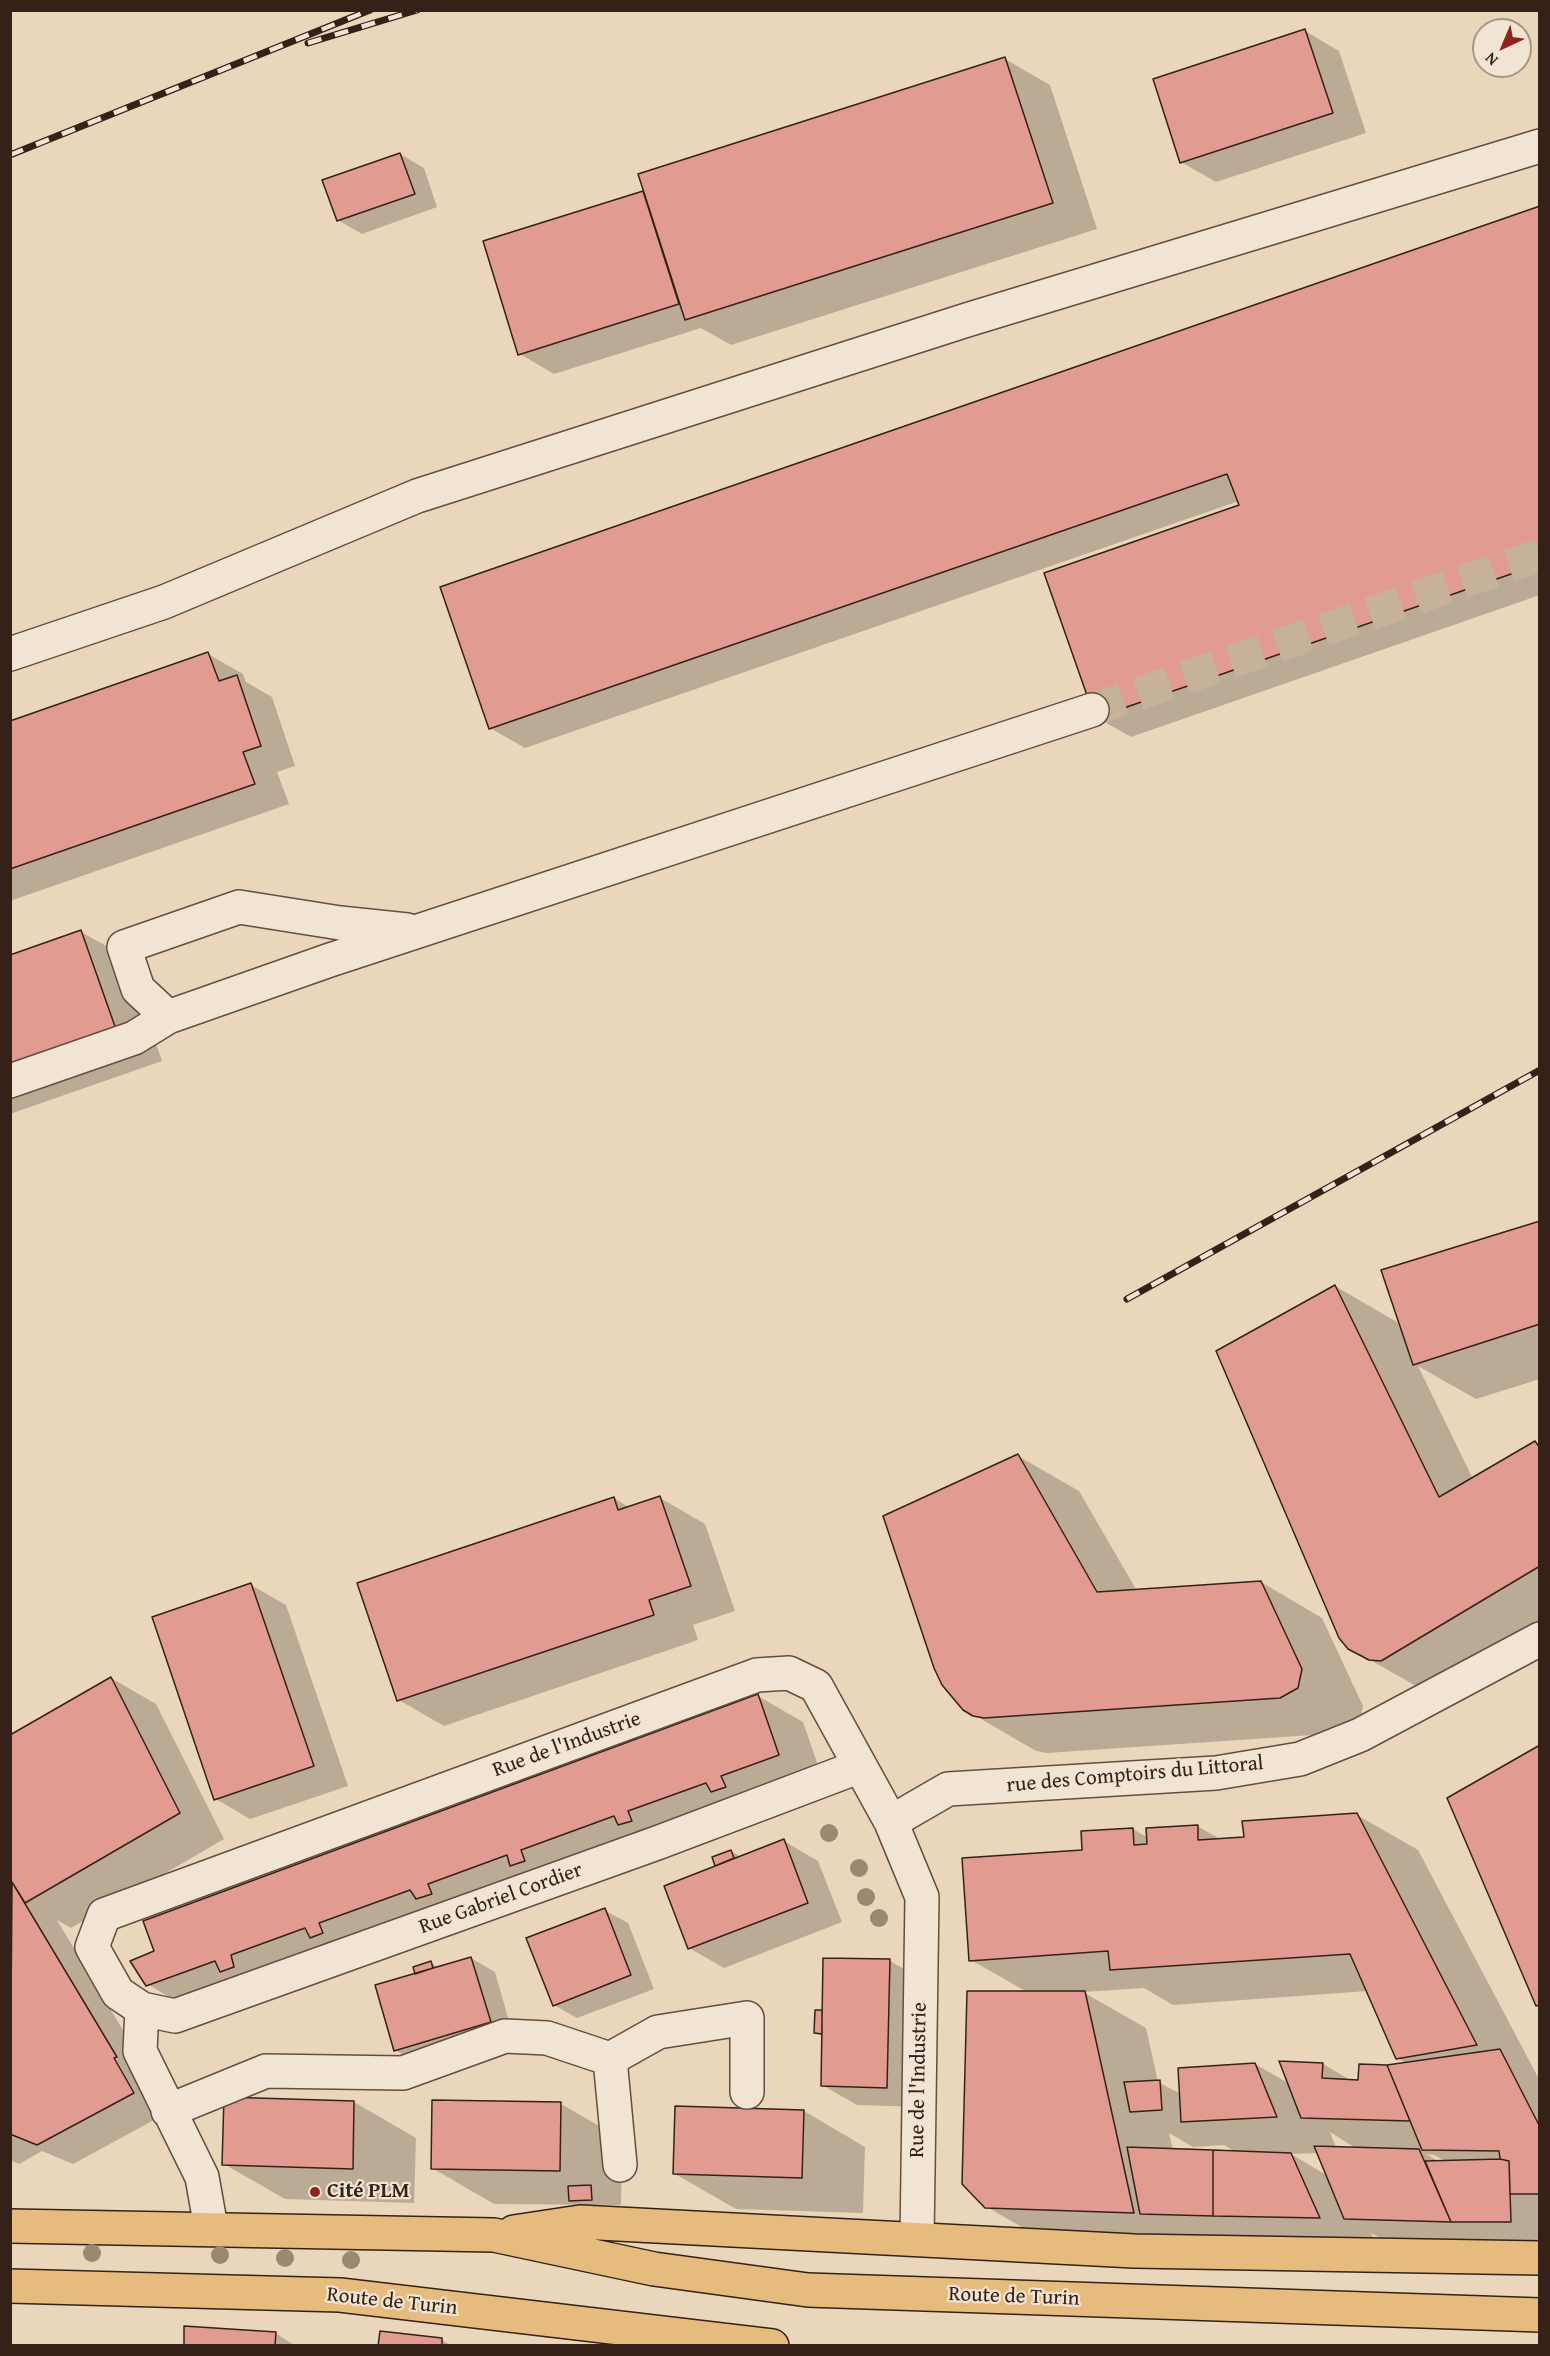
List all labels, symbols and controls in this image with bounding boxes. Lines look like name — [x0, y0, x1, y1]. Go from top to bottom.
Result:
north arrow — [1472, 18, 1532, 78]
text: N — [1479, 47, 1503, 72]
street label: Rue de l'Industrie — [489, 1707, 645, 1783]
street label: rue des Comptoirs du Littoral — [1005, 1751, 1265, 1799]
street label: Rue Gabriel Cordier — [416, 1858, 586, 1940]
street label: Rue de l'Industrie — [905, 2002, 933, 2158]
place label: Cité PLM — [327, 2179, 409, 2205]
marker: Cité PLM — [308, 2185, 322, 2199]
street label: Route de Turin — [948, 2282, 1080, 2312]
street label: Route de Turin — [325, 2283, 459, 2321]

